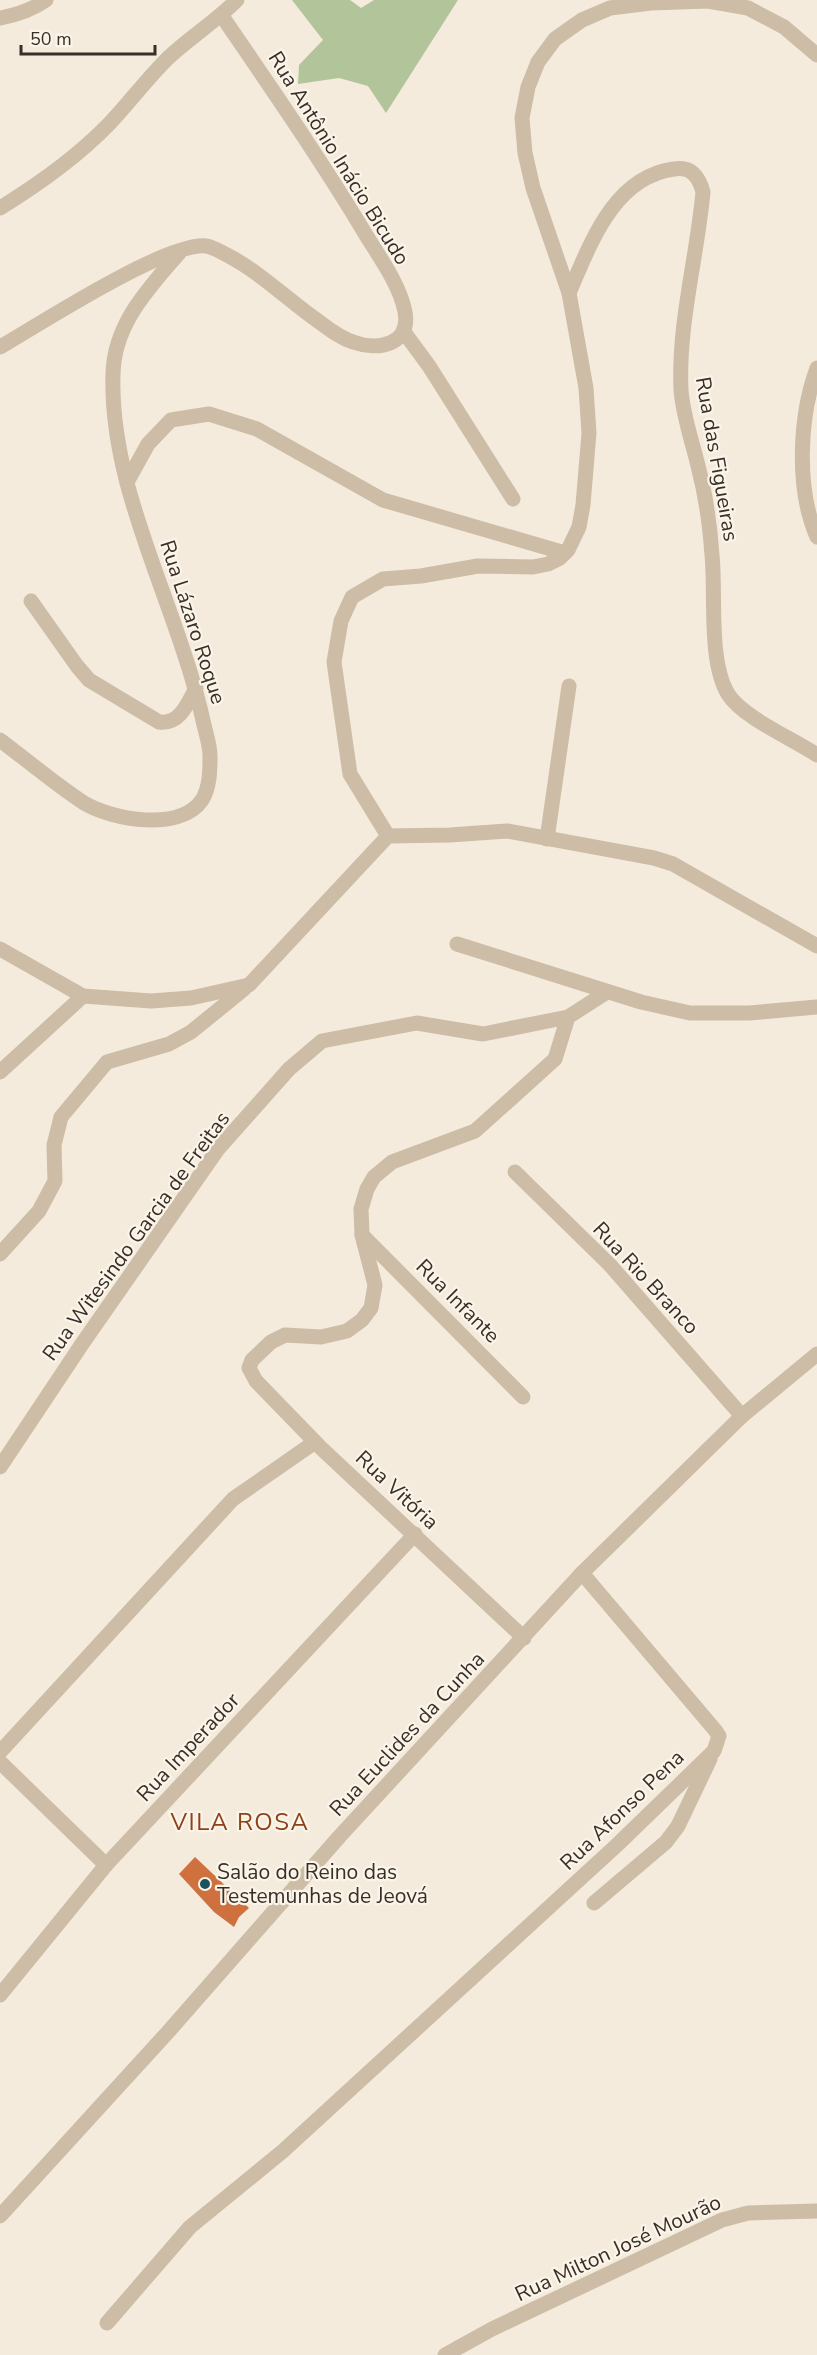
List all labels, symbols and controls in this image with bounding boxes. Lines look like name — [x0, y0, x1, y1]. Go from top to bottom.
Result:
scale bar — [21, 18, 154, 56]
text: 50 m — [30, 27, 72, 51]
street label: Rua Antônio Inácio Bicudo — [262, 46, 416, 270]
street label: Rua das Figueiras — [689, 375, 745, 543]
street label: Rua Lázaro Roque — [153, 536, 233, 708]
street label: Rua Witesindo Garcia de Freitas — [36, 1106, 236, 1366]
street label: Rua Rio Branco — [587, 1216, 705, 1340]
street label: Rua Infante — [410, 1253, 506, 1349]
street label: Rua Vitória — [349, 1444, 445, 1536]
street label: Rua Euclides da Cunha — [323, 1646, 491, 1822]
street label: Rua Imperador — [130, 1686, 246, 1807]
street label: Rua Afonso Pena — [554, 1744, 690, 1876]
district label: VILA ROSA — [170, 1806, 309, 1838]
place label: Salão do Reino das Testemunhas de Jeová — [217, 1858, 428, 1910]
marker: Salão do Reino das Testemunhas de Jeová — [198, 1877, 212, 1891]
street label: Rua Milton José Mourão — [510, 2188, 726, 2308]

